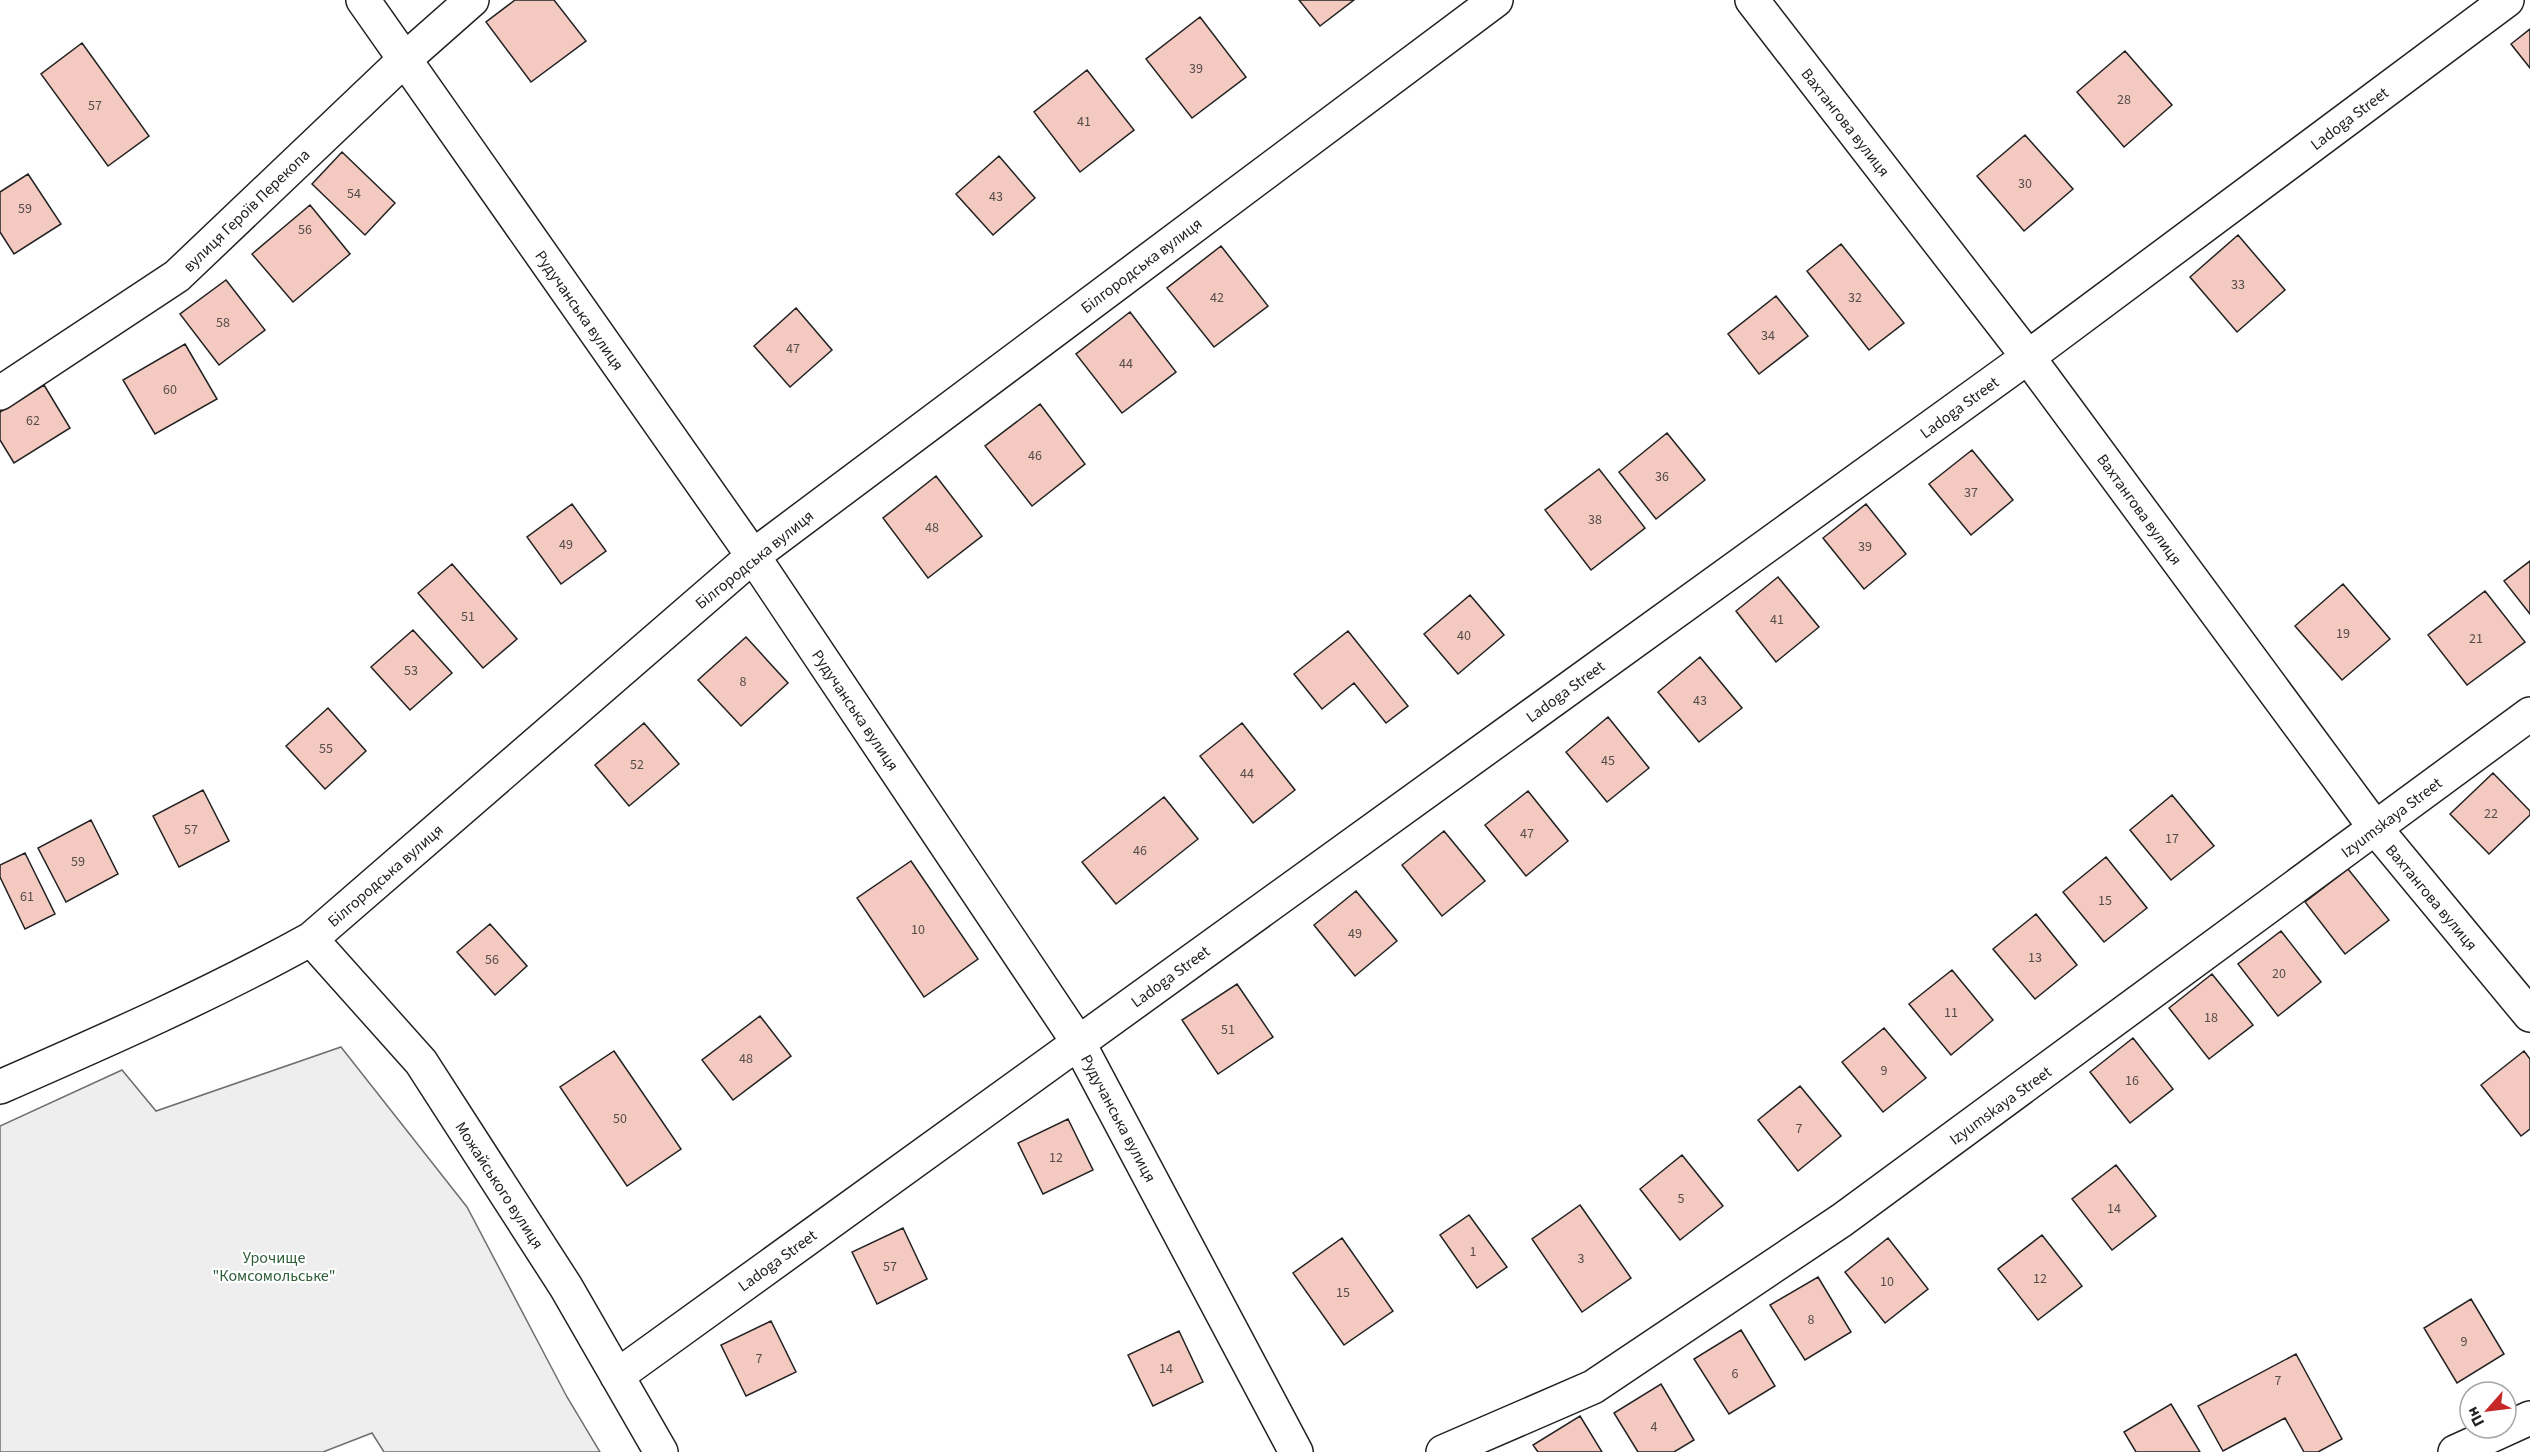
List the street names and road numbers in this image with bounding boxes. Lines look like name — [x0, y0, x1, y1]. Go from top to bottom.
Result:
street label: Вахтангова вулиця — [1796, 64, 1895, 182]
street label: Ladoga Street — [2306, 82, 2394, 155]
street label: вулиця Героїв Перекопа — [178, 144, 315, 277]
street label: Білгородська вулиця — [1076, 213, 1207, 319]
street label: Рудучанська вулиця — [529, 246, 629, 375]
street label: Ladoga Street — [1916, 371, 2004, 444]
street label: Вахтангова вулиця — [2091, 450, 2187, 570]
street label: Білгородська вулиця — [691, 505, 819, 614]
street label: Рудучанська вулиця — [806, 646, 904, 776]
street label: Ladoga Street — [1522, 655, 1610, 728]
street label: Izyumskaya Street — [2336, 772, 2447, 863]
street label: Білгородська вулиця — [323, 819, 448, 932]
street label: Вахтангова вулиця — [2380, 840, 2482, 955]
street label: Ladoga Street — [1127, 940, 1215, 1013]
street label: Рудучанська вулиця — [1075, 1051, 1161, 1186]
street label: Izyumskaya Street — [1945, 1061, 2057, 1150]
street label: Можайського вулиця — [450, 1118, 549, 1253]
street label: Ladoga Street — [734, 1224, 822, 1297]

